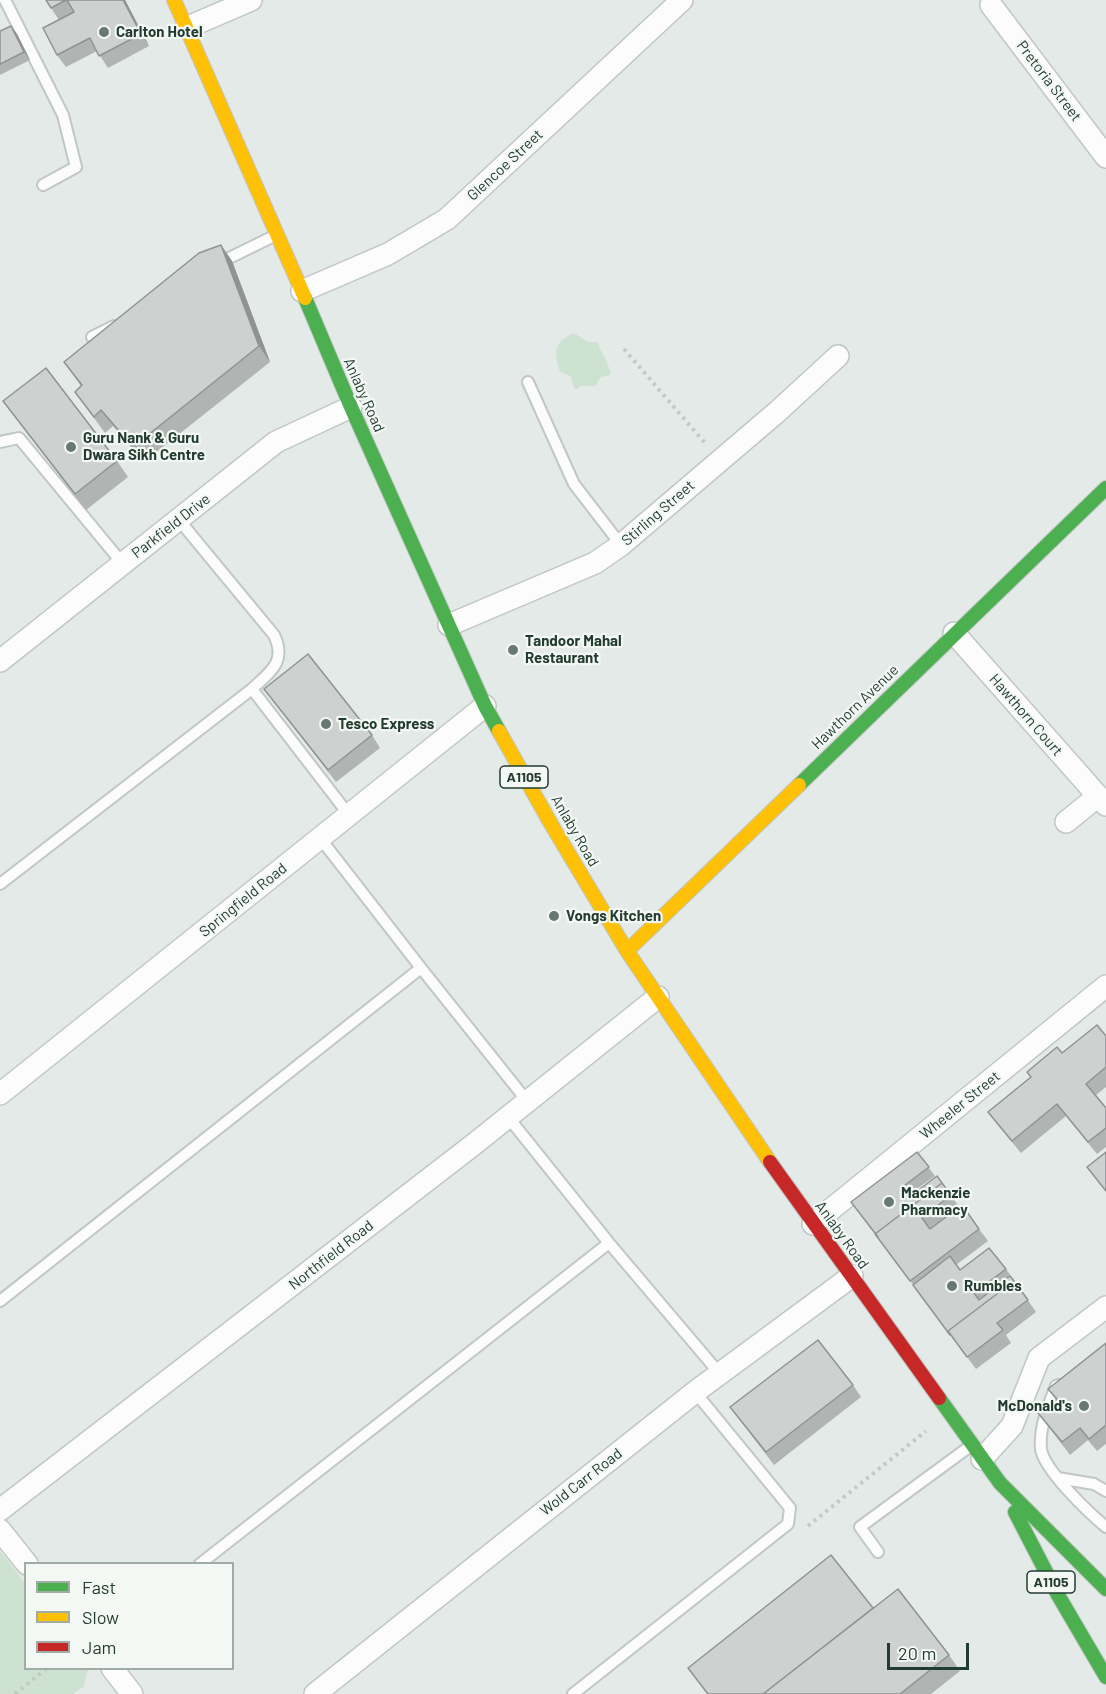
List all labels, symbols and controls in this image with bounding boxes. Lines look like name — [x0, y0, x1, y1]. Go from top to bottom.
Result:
place label: Carlton Hotel — [116, 23, 203, 41]
marker: Carlton Hotel — [97, 25, 111, 39]
street label: Pretoria Street — [1013, 37, 1085, 125]
street label: Glencoe Street — [464, 126, 546, 204]
street label: Anlaby Road — [340, 355, 388, 435]
place label: Guru Nank & Guru Dwara Sikh Centre — [83, 429, 205, 464]
marker: Guru Nank & Guru Dwara Sikh Centre — [64, 440, 78, 454]
street label: Stirling Street — [618, 476, 698, 550]
street label: Parkfield Drive — [128, 490, 214, 562]
place label: Tandoor Mahal Restaurant — [525, 632, 622, 667]
marker: Tandoor Mahal Restaurant — [506, 643, 520, 657]
street label: Hawthorn Avenue — [808, 661, 902, 753]
street label: Hawthorn Court — [985, 670, 1067, 760]
place label: Tesco Express — [338, 715, 434, 733]
marker: Tesco Express — [319, 717, 333, 731]
road number: A1105 — [500, 766, 548, 788]
street label: Anlaby Road — [547, 792, 603, 870]
street label: Springfield Road — [196, 859, 290, 941]
place label: Vongs Kitchen — [566, 907, 661, 925]
marker: Vongs Kitchen — [547, 909, 561, 923]
street label: Wheeler Street — [916, 1067, 1004, 1143]
place label: Mackenzie Pharmacy — [901, 1184, 970, 1219]
marker: Mackenzie Pharmacy — [882, 1195, 896, 1209]
street label: Anlaby Road — [811, 1198, 873, 1272]
street label: Northfield Road — [285, 1216, 377, 1294]
place label: Rumbles — [964, 1277, 1022, 1295]
marker: Rumbles — [945, 1279, 959, 1293]
place label: McDonald's — [998, 1397, 1072, 1415]
marker: McDonald's — [1077, 1399, 1091, 1413]
street label: Wold Carr Road — [536, 1444, 626, 1520]
legend — [24, 1562, 234, 1670]
road number: A1105 — [1027, 1571, 1075, 1593]
text: Fast — [82, 1576, 116, 1598]
text: Slow — [82, 1606, 119, 1628]
scale bar — [890, 1631, 972, 1669]
text: Jam — [82, 1636, 116, 1658]
text: 20 m — [898, 1642, 936, 1664]

